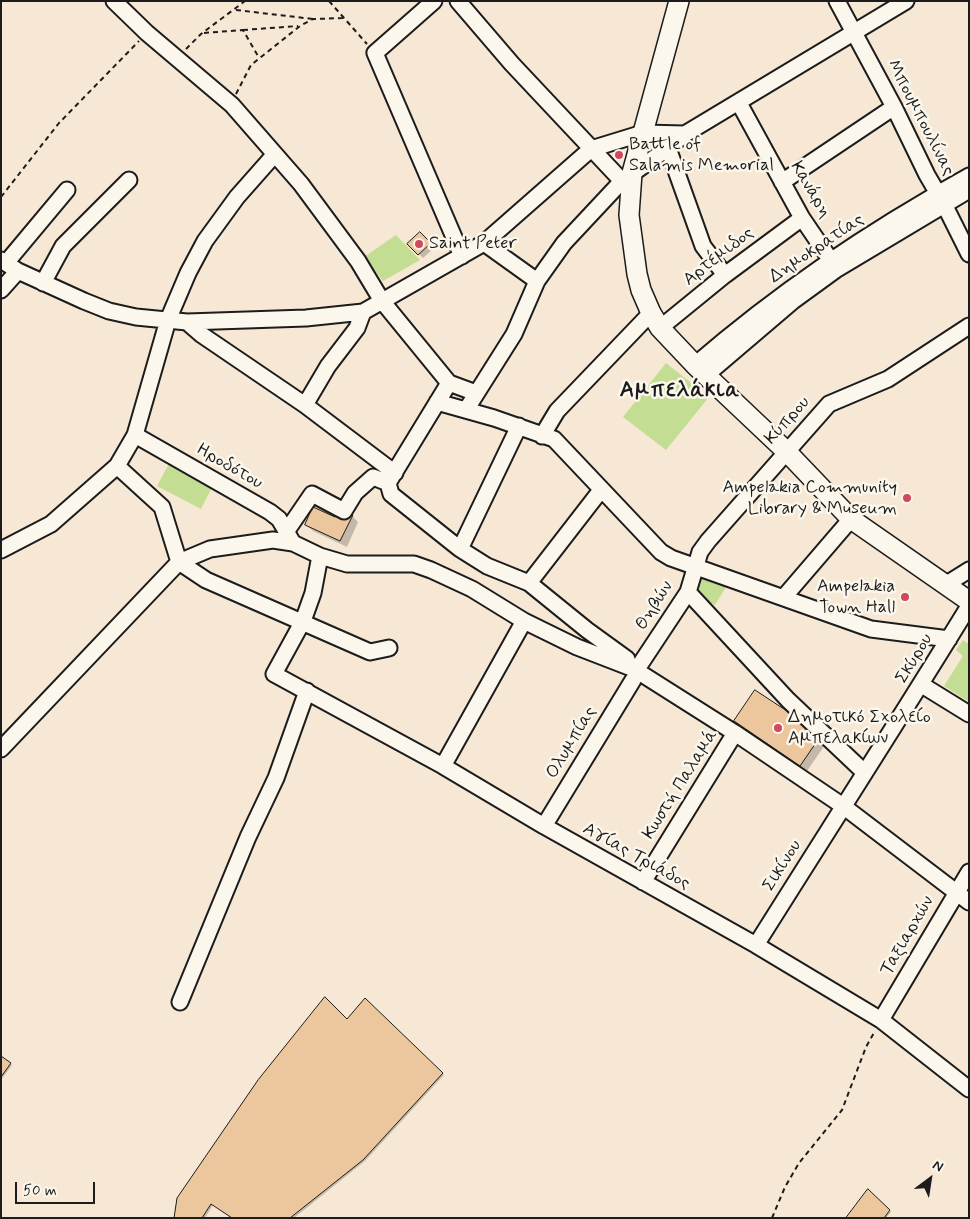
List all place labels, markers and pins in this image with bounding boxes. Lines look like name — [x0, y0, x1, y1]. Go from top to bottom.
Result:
place label: Battle of Salamis Memorial — [629, 134, 774, 176]
marker: Battle of Salamis Memorial — [613, 149, 625, 161]
place label: Saint Peter — [429, 233, 517, 255]
marker: Saint Peter — [413, 238, 425, 250]
place label: Ampelakia Community Library & Museum — [723, 477, 897, 520]
marker: Ampelakia Community Library & Museum — [901, 492, 913, 504]
place label: Ampelakia Town Hall — [817, 576, 895, 618]
marker: Ampelakia Town Hall — [899, 591, 911, 603]
place label: Δημοτικό Σχολείο Αμπελακίων — [788, 707, 931, 750]
marker: Δημοτικό Σχολείο Αμπελακίων — [772, 722, 784, 734]

